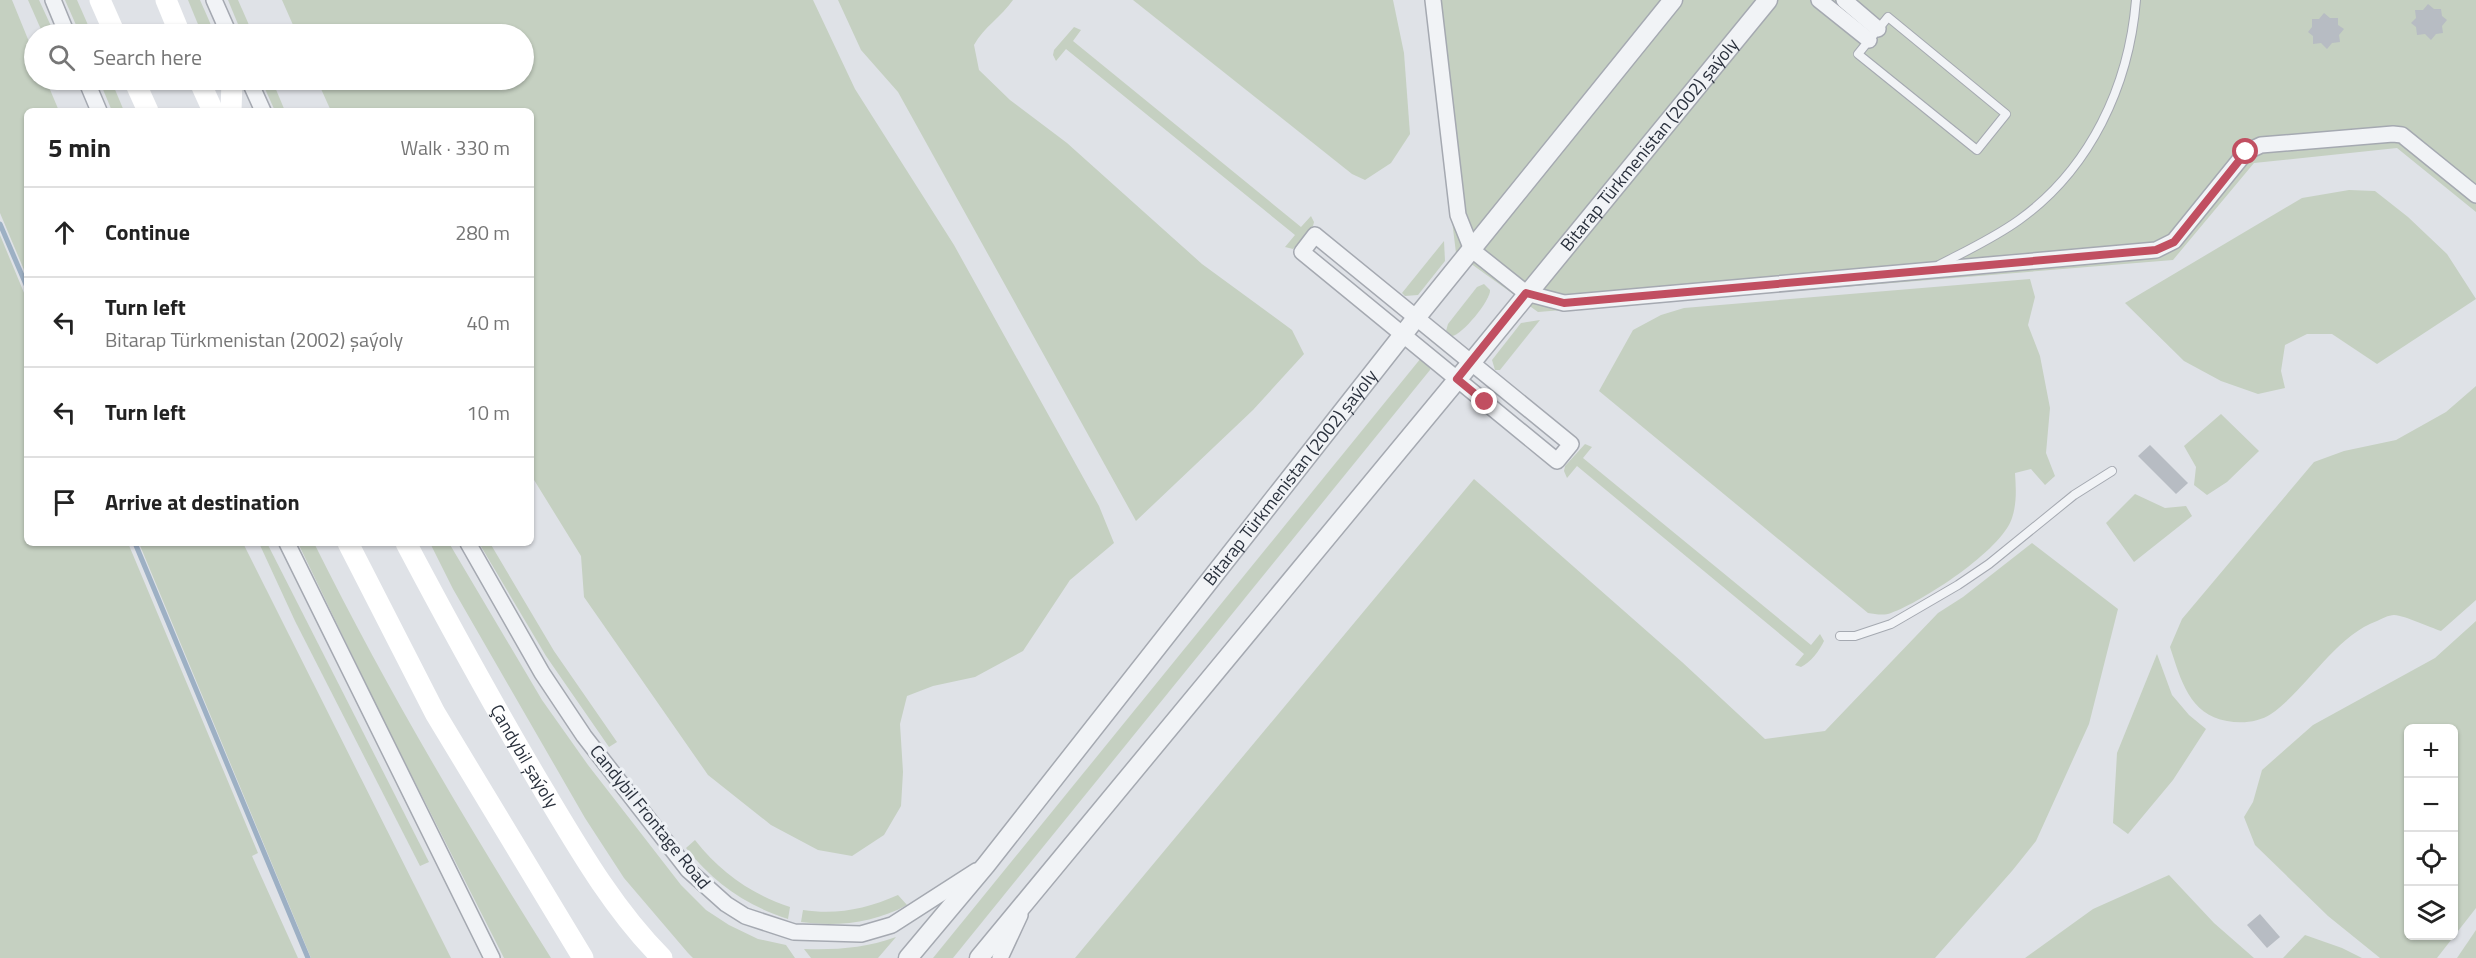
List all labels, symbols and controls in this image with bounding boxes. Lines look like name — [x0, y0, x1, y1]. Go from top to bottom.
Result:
search box — [24, 24, 534, 90]
street label: Bitarap Türkmenistan (2002) şaýoly — [1554, 32, 1745, 257]
text: Search here — [93, 40, 202, 74]
icon: search — [45, 41, 78, 74]
text: 5 min — [48, 128, 111, 167]
text: Walk · 330 m — [401, 132, 510, 163]
route start — [2232, 138, 2258, 164]
text: Continue — [105, 215, 190, 249]
icon: ahead — [48, 216, 81, 249]
text: 280 m — [455, 217, 510, 248]
text: Turn left — [105, 290, 186, 324]
icon: left — [48, 306, 81, 339]
text: 40 m — [466, 307, 510, 338]
text: Bitarap Türkmenistan (2002) şaýoly — [105, 324, 403, 355]
street label: Bitarap Türkmenistan (2002) şaýoly — [1196, 363, 1384, 591]
route end — [1471, 388, 1497, 414]
text: Turn left — [105, 395, 186, 429]
icon: left — [48, 396, 81, 429]
text: 10 m — [466, 397, 510, 428]
text: Arrive at destination — [105, 485, 300, 519]
icon: arrive — [48, 486, 81, 519]
street label: Çandybil şaýoly — [484, 699, 566, 814]
map controls — [2404, 724, 2458, 940]
button: + — [2404, 724, 2458, 778]
street label: Candybil Frontage Road — [584, 739, 717, 895]
button: − — [2404, 778, 2458, 832]
button: locate — [2404, 832, 2458, 886]
button: layers — [2404, 886, 2458, 940]

